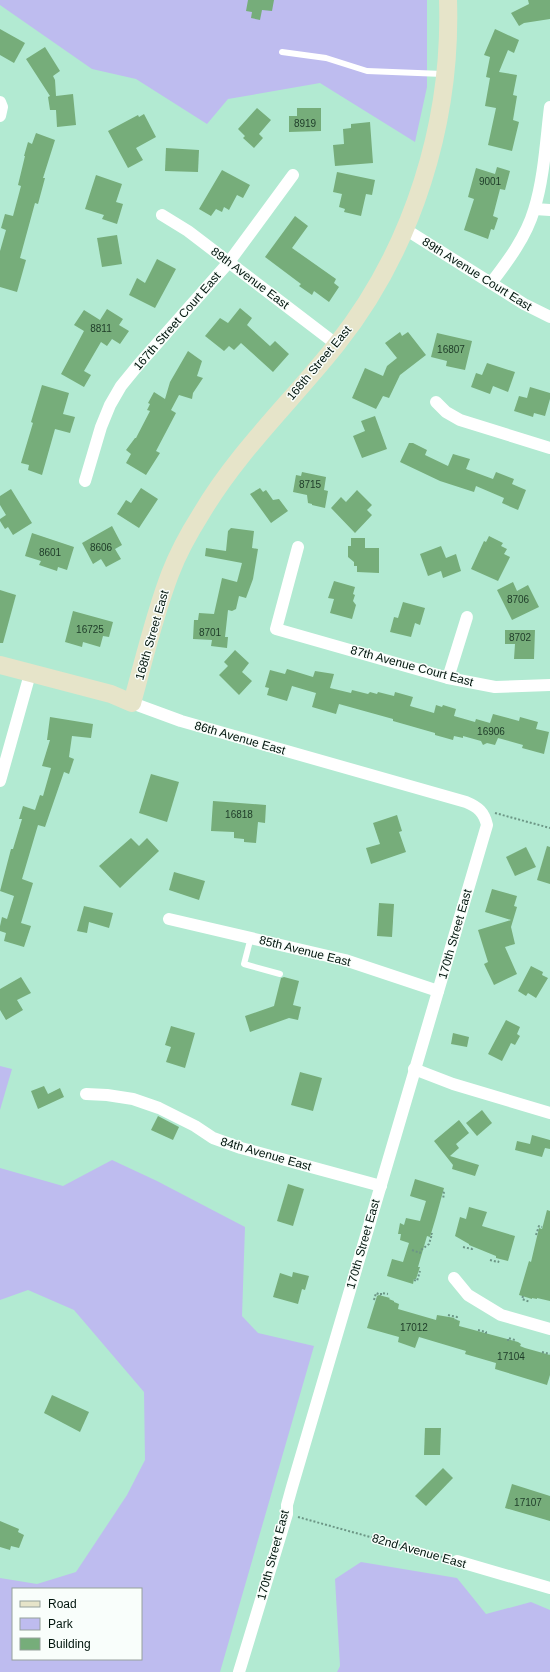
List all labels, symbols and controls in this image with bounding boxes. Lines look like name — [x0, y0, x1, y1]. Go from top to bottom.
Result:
house number: 8919 — [294, 118, 317, 129]
house number: 9001 — [479, 176, 502, 187]
street label: 89th Avenue Court East — [420, 235, 535, 314]
street label: 89th Avenue East — [208, 244, 292, 312]
street label: 167th Street Court East — [131, 269, 224, 373]
street label: 168th Street East — [284, 322, 355, 403]
house number: 8811 — [90, 323, 112, 334]
house number: 16807 — [437, 344, 465, 355]
house number: 8715 — [299, 479, 322, 490]
house number: 8606 — [90, 542, 113, 553]
house number: 8601 — [39, 547, 62, 558]
street label: 168th Street East — [132, 588, 172, 682]
house number: 8706 — [507, 594, 530, 605]
house number: 16725 — [76, 624, 104, 635]
house number: 8701 — [199, 627, 222, 638]
house number: 8702 — [509, 632, 532, 643]
street label: 87th Avenue Court East — [349, 643, 476, 689]
street label: 86th Avenue East — [193, 718, 288, 758]
house number: 16906 — [477, 726, 505, 737]
house number: 16818 — [225, 809, 253, 820]
street label: 170th Street East — [435, 887, 475, 981]
street label: 85th Avenue East — [258, 933, 353, 969]
street label: 84th Avenue East — [219, 1134, 314, 1174]
street label: 170th Street East — [343, 1197, 383, 1291]
house number: 17012 — [400, 1322, 428, 1333]
house number: 17104 — [497, 1351, 525, 1362]
house number: 17107 — [514, 1497, 542, 1508]
street label: 170th Street East — [254, 1508, 292, 1602]
street label: 82nd Avenue East — [370, 1531, 468, 1571]
legend — [12, 1588, 142, 1660]
text: Road — [48, 1597, 77, 1611]
text: Park — [48, 1617, 74, 1631]
text: Building — [48, 1637, 91, 1651]

